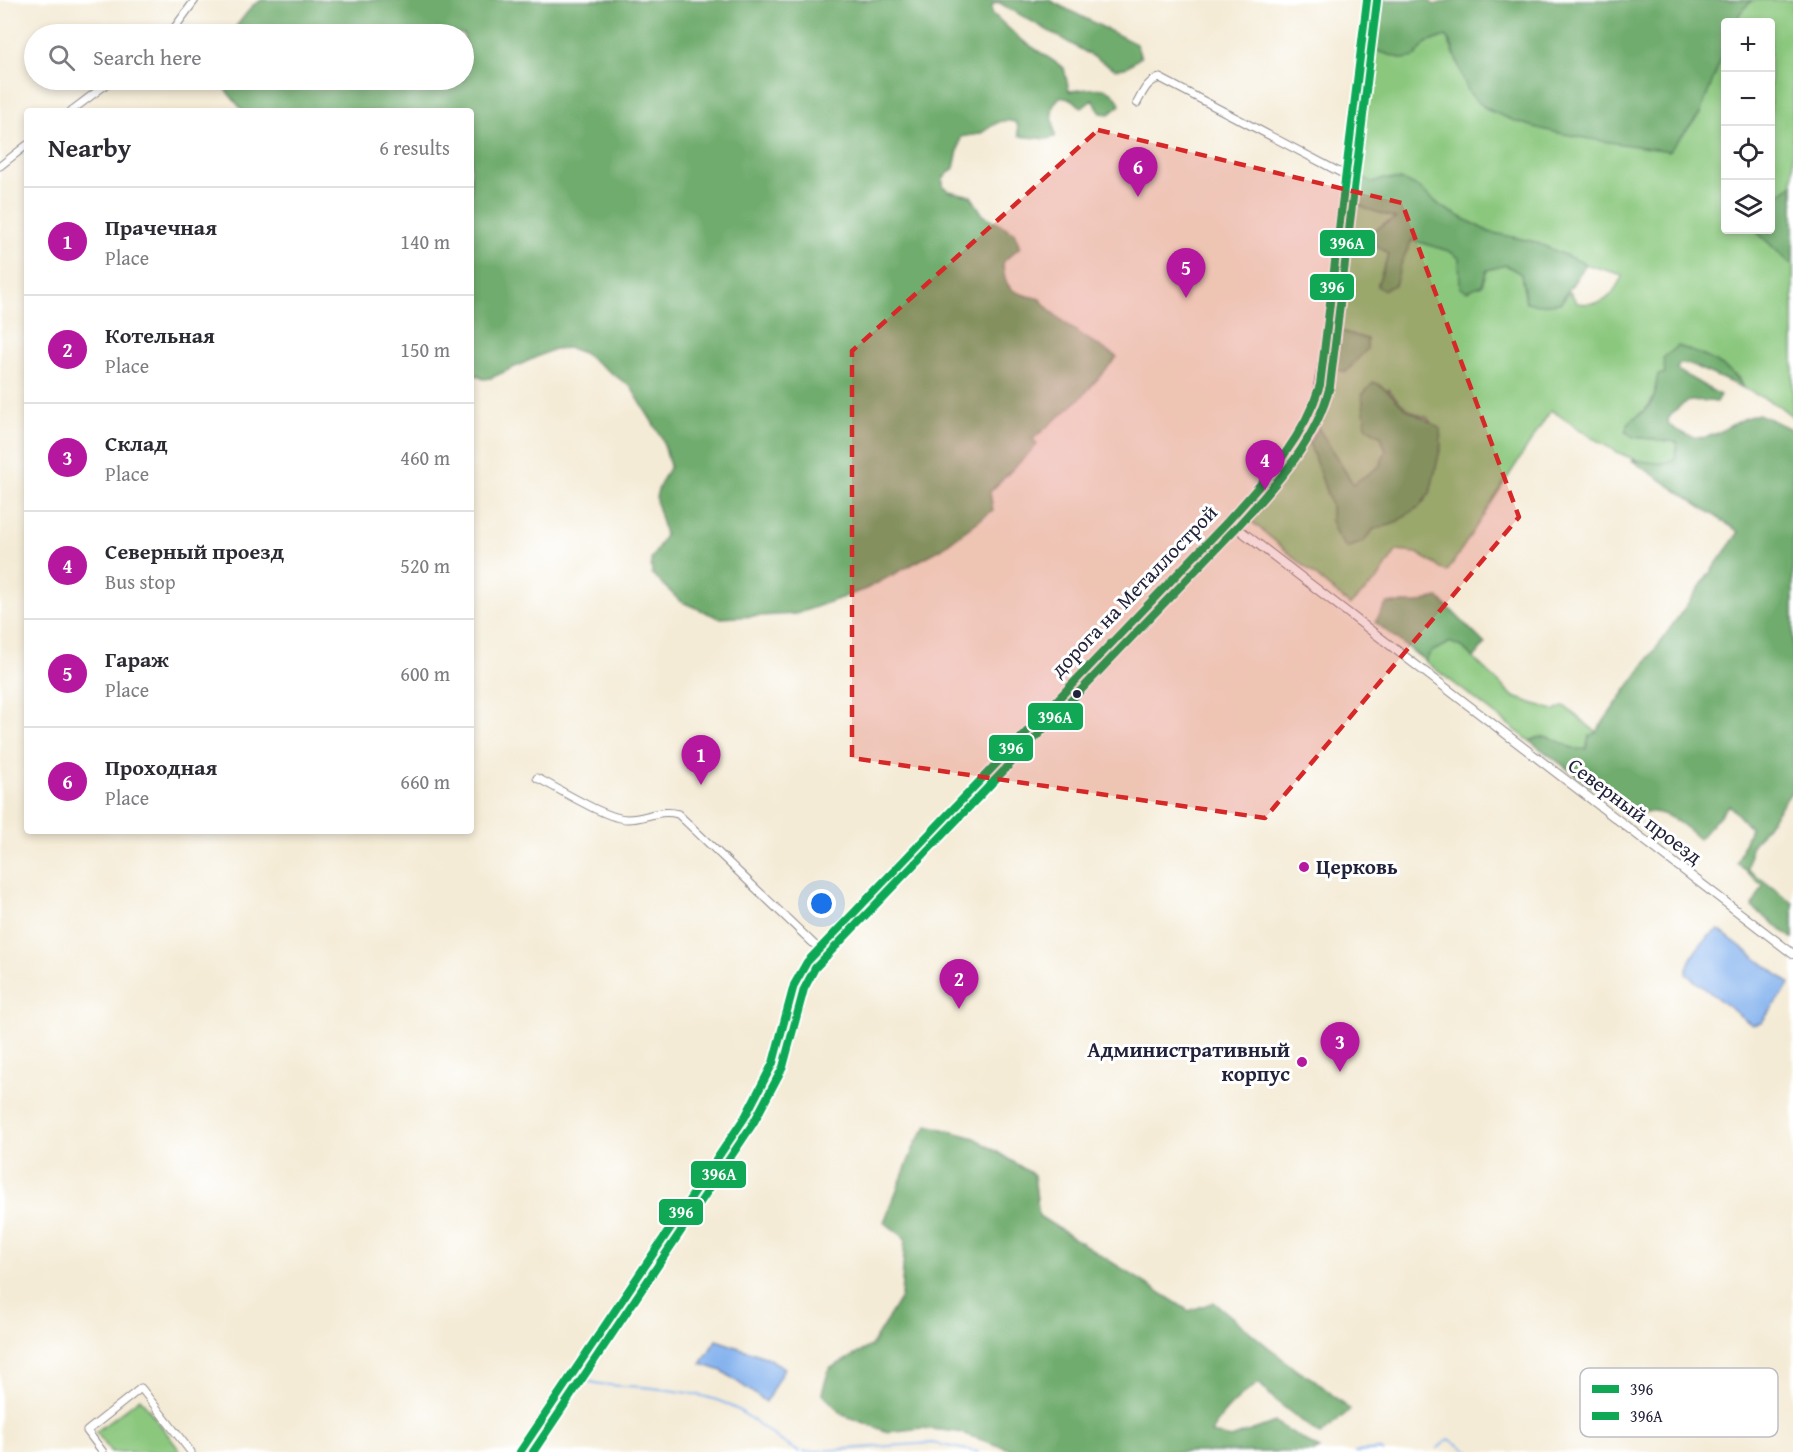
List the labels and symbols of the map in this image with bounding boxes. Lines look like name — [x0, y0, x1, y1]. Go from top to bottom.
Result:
pin: 6 — [1118, 148, 1158, 197]
line badge: 396А — [1319, 229, 1376, 257]
text: 396А — [1329, 231, 1365, 255]
pin: 5 — [1166, 248, 1206, 298]
line badge: 396 — [1309, 273, 1355, 301]
text: 396 — [1320, 275, 1344, 299]
pin: 4 — [1246, 440, 1284, 490]
street label: дорога на Металлострой — [1043, 498, 1224, 684]
unlabelled marker — [1071, 688, 1083, 700]
line badge: 396А — [1027, 702, 1084, 731]
text: 396А — [1037, 705, 1073, 729]
line badge: 396 — [988, 734, 1034, 762]
pin: 1 — [682, 736, 720, 785]
text: 396 — [999, 736, 1023, 760]
street label: Северный проезд — [1562, 750, 1709, 872]
place label: Церковь — [1316, 851, 1398, 882]
marker: Церковь — [1297, 860, 1311, 874]
your location — [807, 889, 836, 918]
pin: 2 — [940, 960, 978, 1009]
pin: 3 — [1320, 1022, 1360, 1072]
place label: Административный корпус — [1087, 1034, 1290, 1089]
marker: Административный корпус — [1295, 1055, 1309, 1069]
line badge: 396А — [690, 1160, 747, 1189]
text: 396А — [701, 1162, 737, 1186]
line badge: 396 — [658, 1198, 704, 1226]
text: 396 — [669, 1200, 693, 1224]
legend — [1580, 1368, 1778, 1437]
text: 396 — [1630, 1377, 1653, 1401]
text: 396А — [1630, 1404, 1663, 1428]

